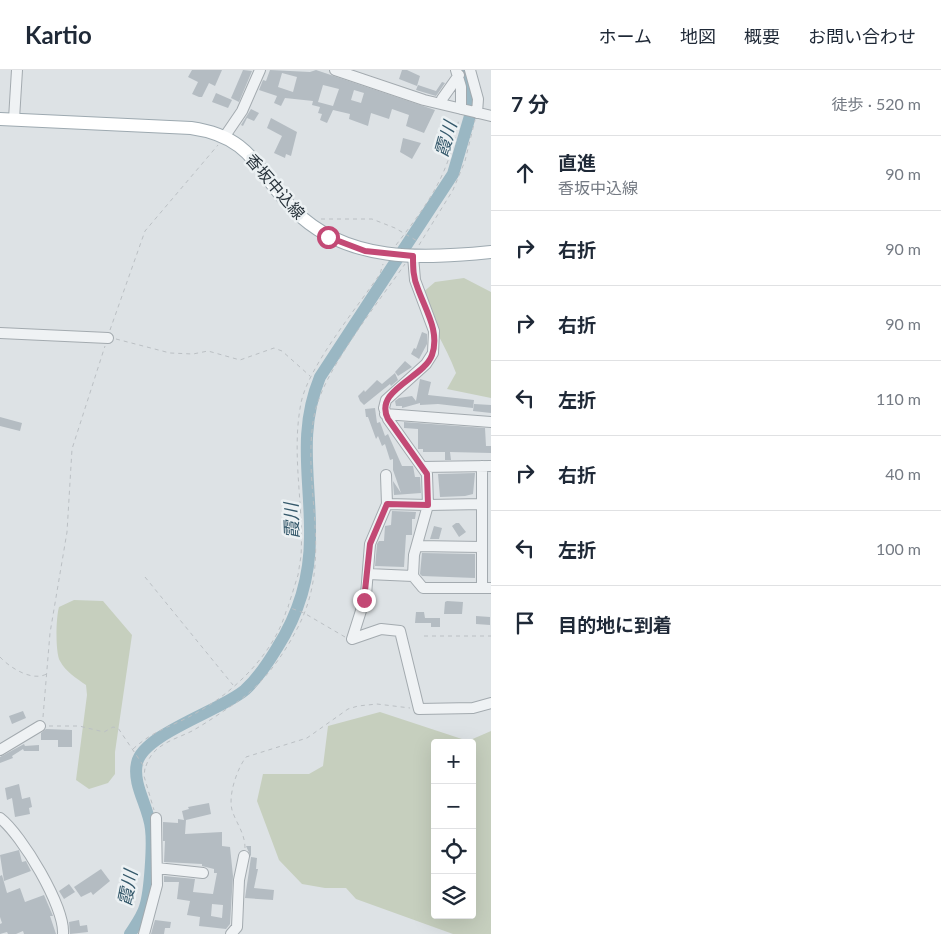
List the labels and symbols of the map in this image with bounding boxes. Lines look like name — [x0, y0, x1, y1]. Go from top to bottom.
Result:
water label: 霞川 — [429, 117, 461, 159]
street label: 香坂中込線 — [243, 150, 309, 222]
route start — [317, 226, 340, 249]
water label: 霞川 — [279, 501, 303, 539]
route end — [353, 589, 376, 612]
water label: 霞川 — [113, 866, 142, 908]

